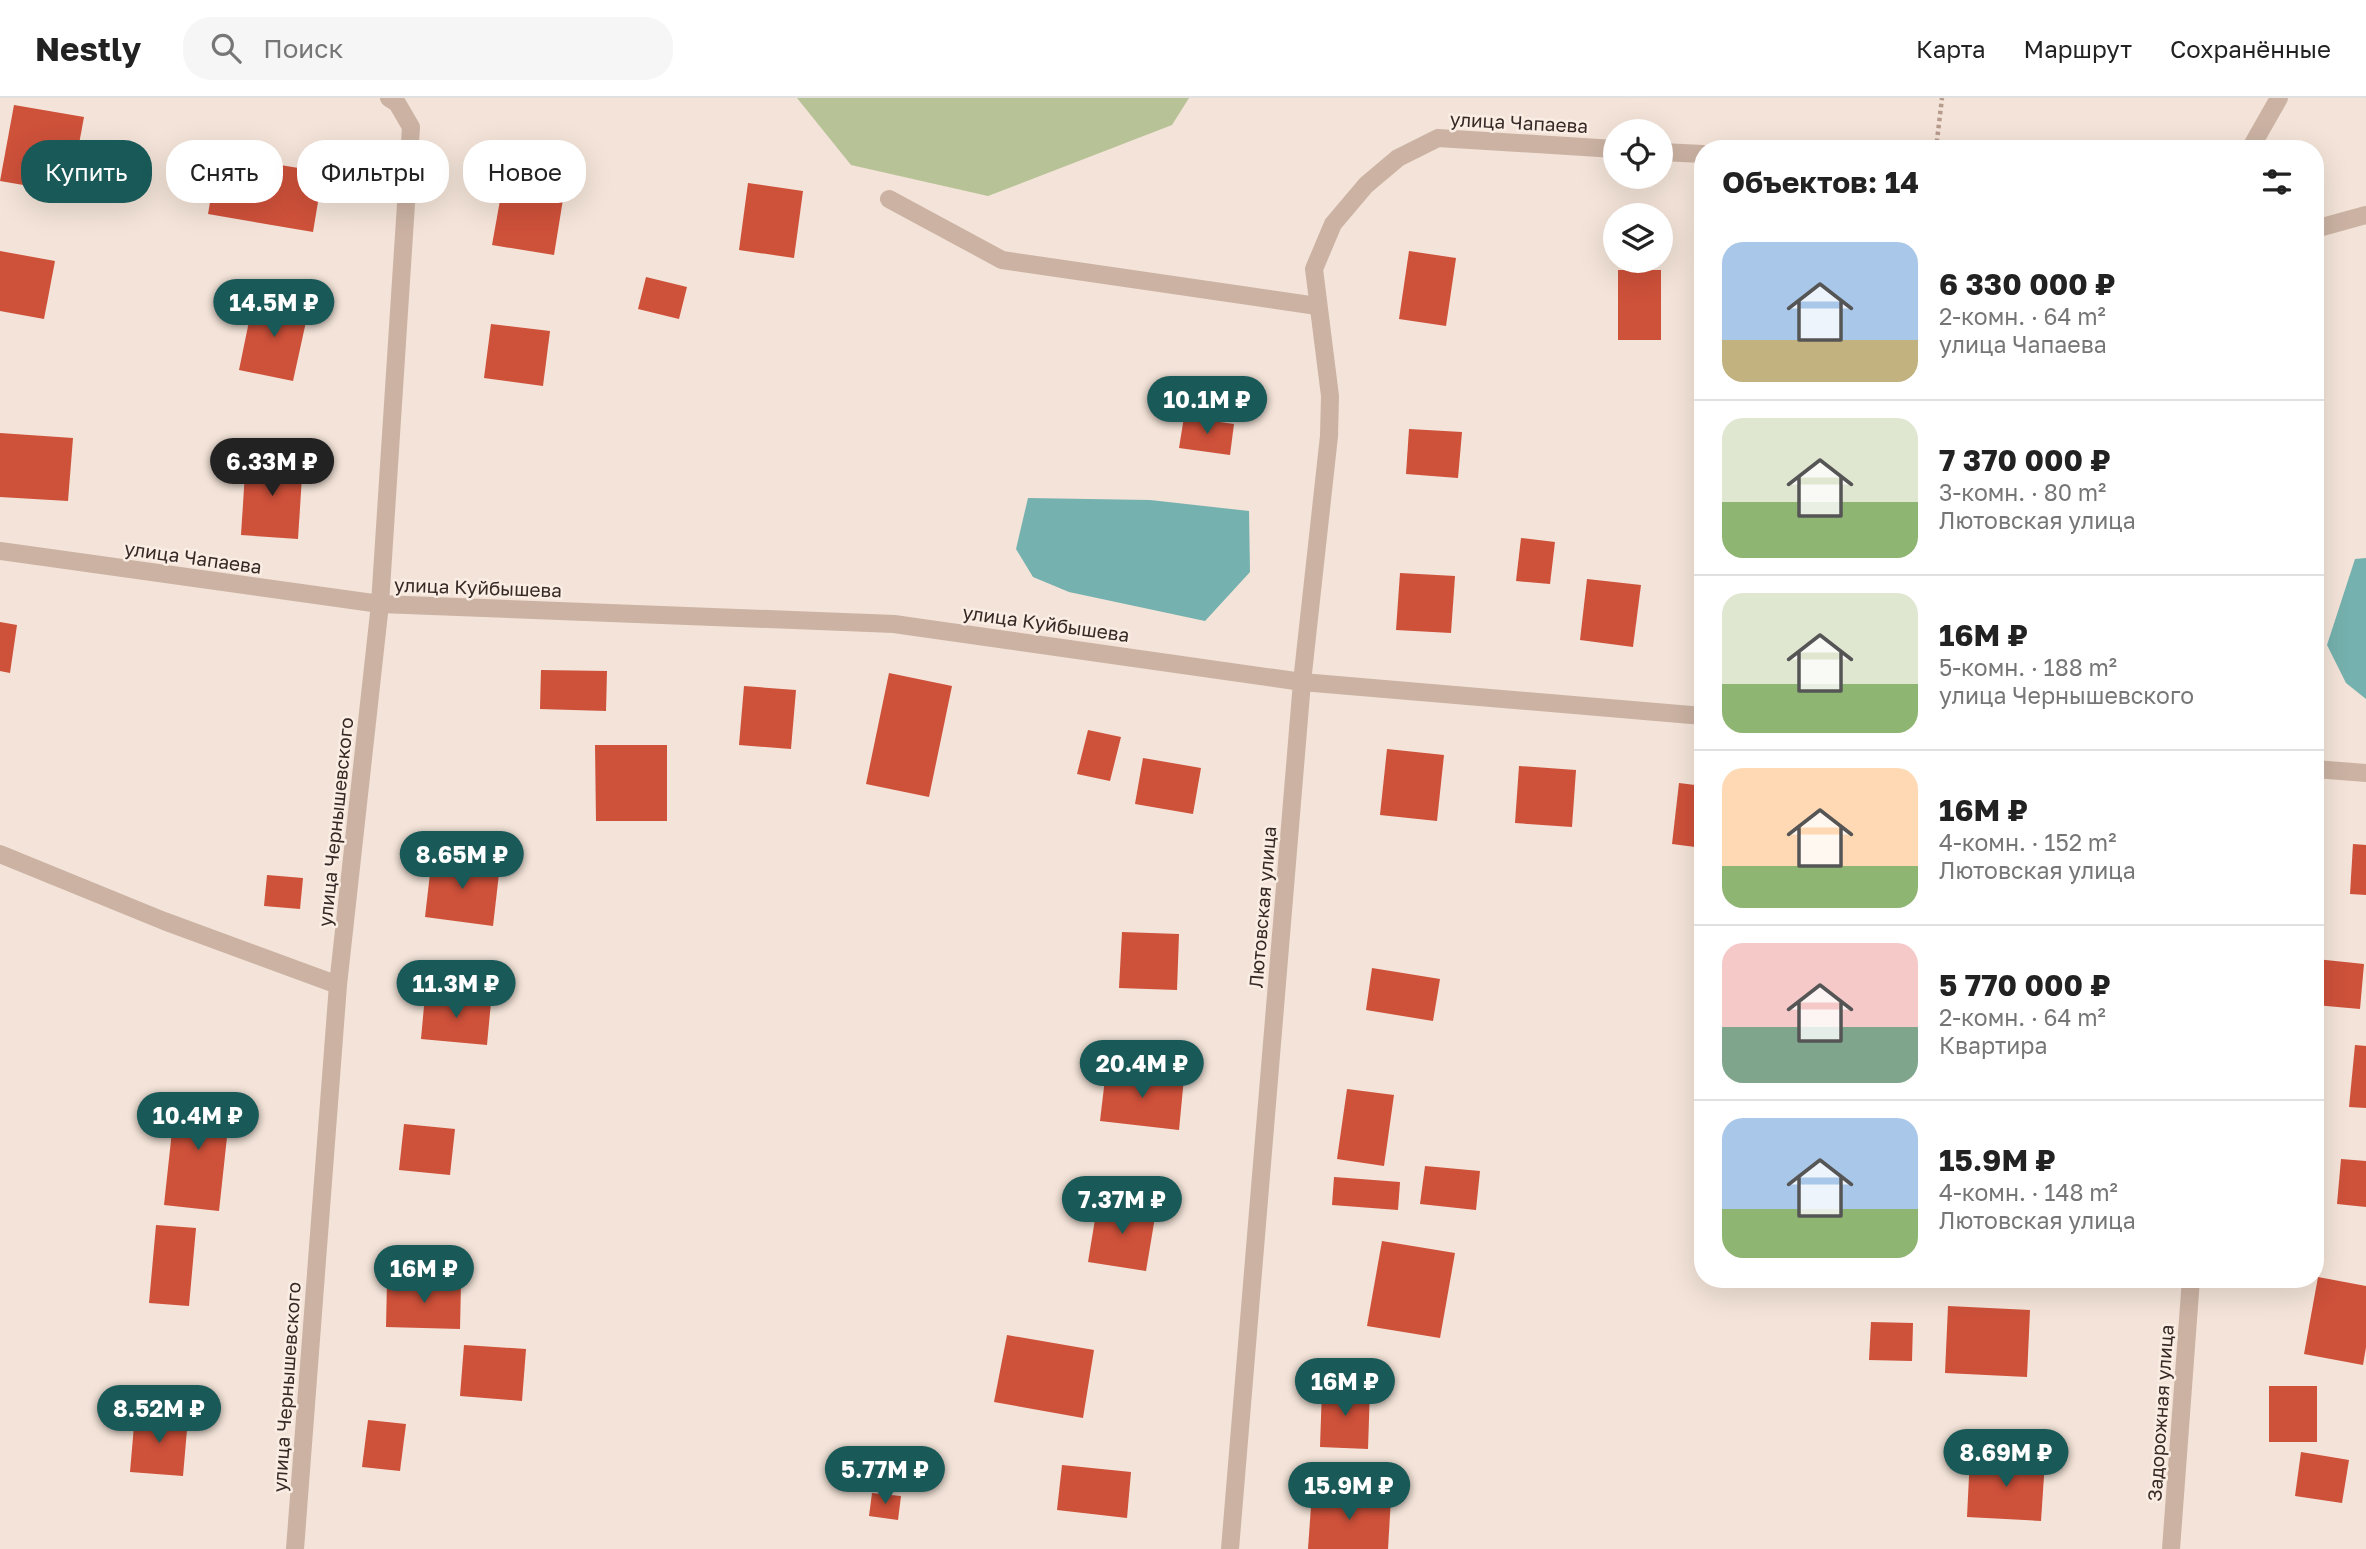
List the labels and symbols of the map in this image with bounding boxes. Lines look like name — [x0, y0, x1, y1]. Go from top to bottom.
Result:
street label: улица Чапаева — [1449, 107, 1589, 137]
pin: 14.5M ₽ — [209, 280, 339, 339]
pin: 10.1M ₽ — [1142, 376, 1272, 436]
pin: 6.33M ₽ — [207, 438, 337, 498]
street label: улица Чапаева — [123, 536, 263, 578]
street label: улица Куйбышева — [394, 573, 562, 601]
street label: улица Куйбышева — [961, 600, 1131, 646]
street label: улица Чернышевского — [313, 716, 357, 928]
street label: Лютовская улица — [1243, 825, 1281, 989]
pin: 8.65M ₽ — [397, 832, 527, 891]
pin: 11.3M ₽ — [391, 960, 521, 1020]
pin: 20.4M ₽ — [1077, 1040, 1207, 1100]
pin: 10.4M ₽ — [133, 1093, 263, 1152]
pin: 7.37M ₽ — [1057, 1176, 1187, 1236]
pin: 16M ₽ — [375, 1246, 473, 1305]
street label: улица Чернышевского — [267, 1281, 305, 1493]
street label: Задорожная улица — [2142, 1324, 2178, 1502]
pin: 16M ₽ — [1296, 1358, 1394, 1418]
pin: 8.52M ₽ — [94, 1386, 224, 1445]
pin: 8.69M ₽ — [1941, 1430, 2071, 1489]
pin: 5.77M ₽ — [820, 1446, 950, 1506]
pin: 15.9M ₽ — [1284, 1462, 1414, 1522]

